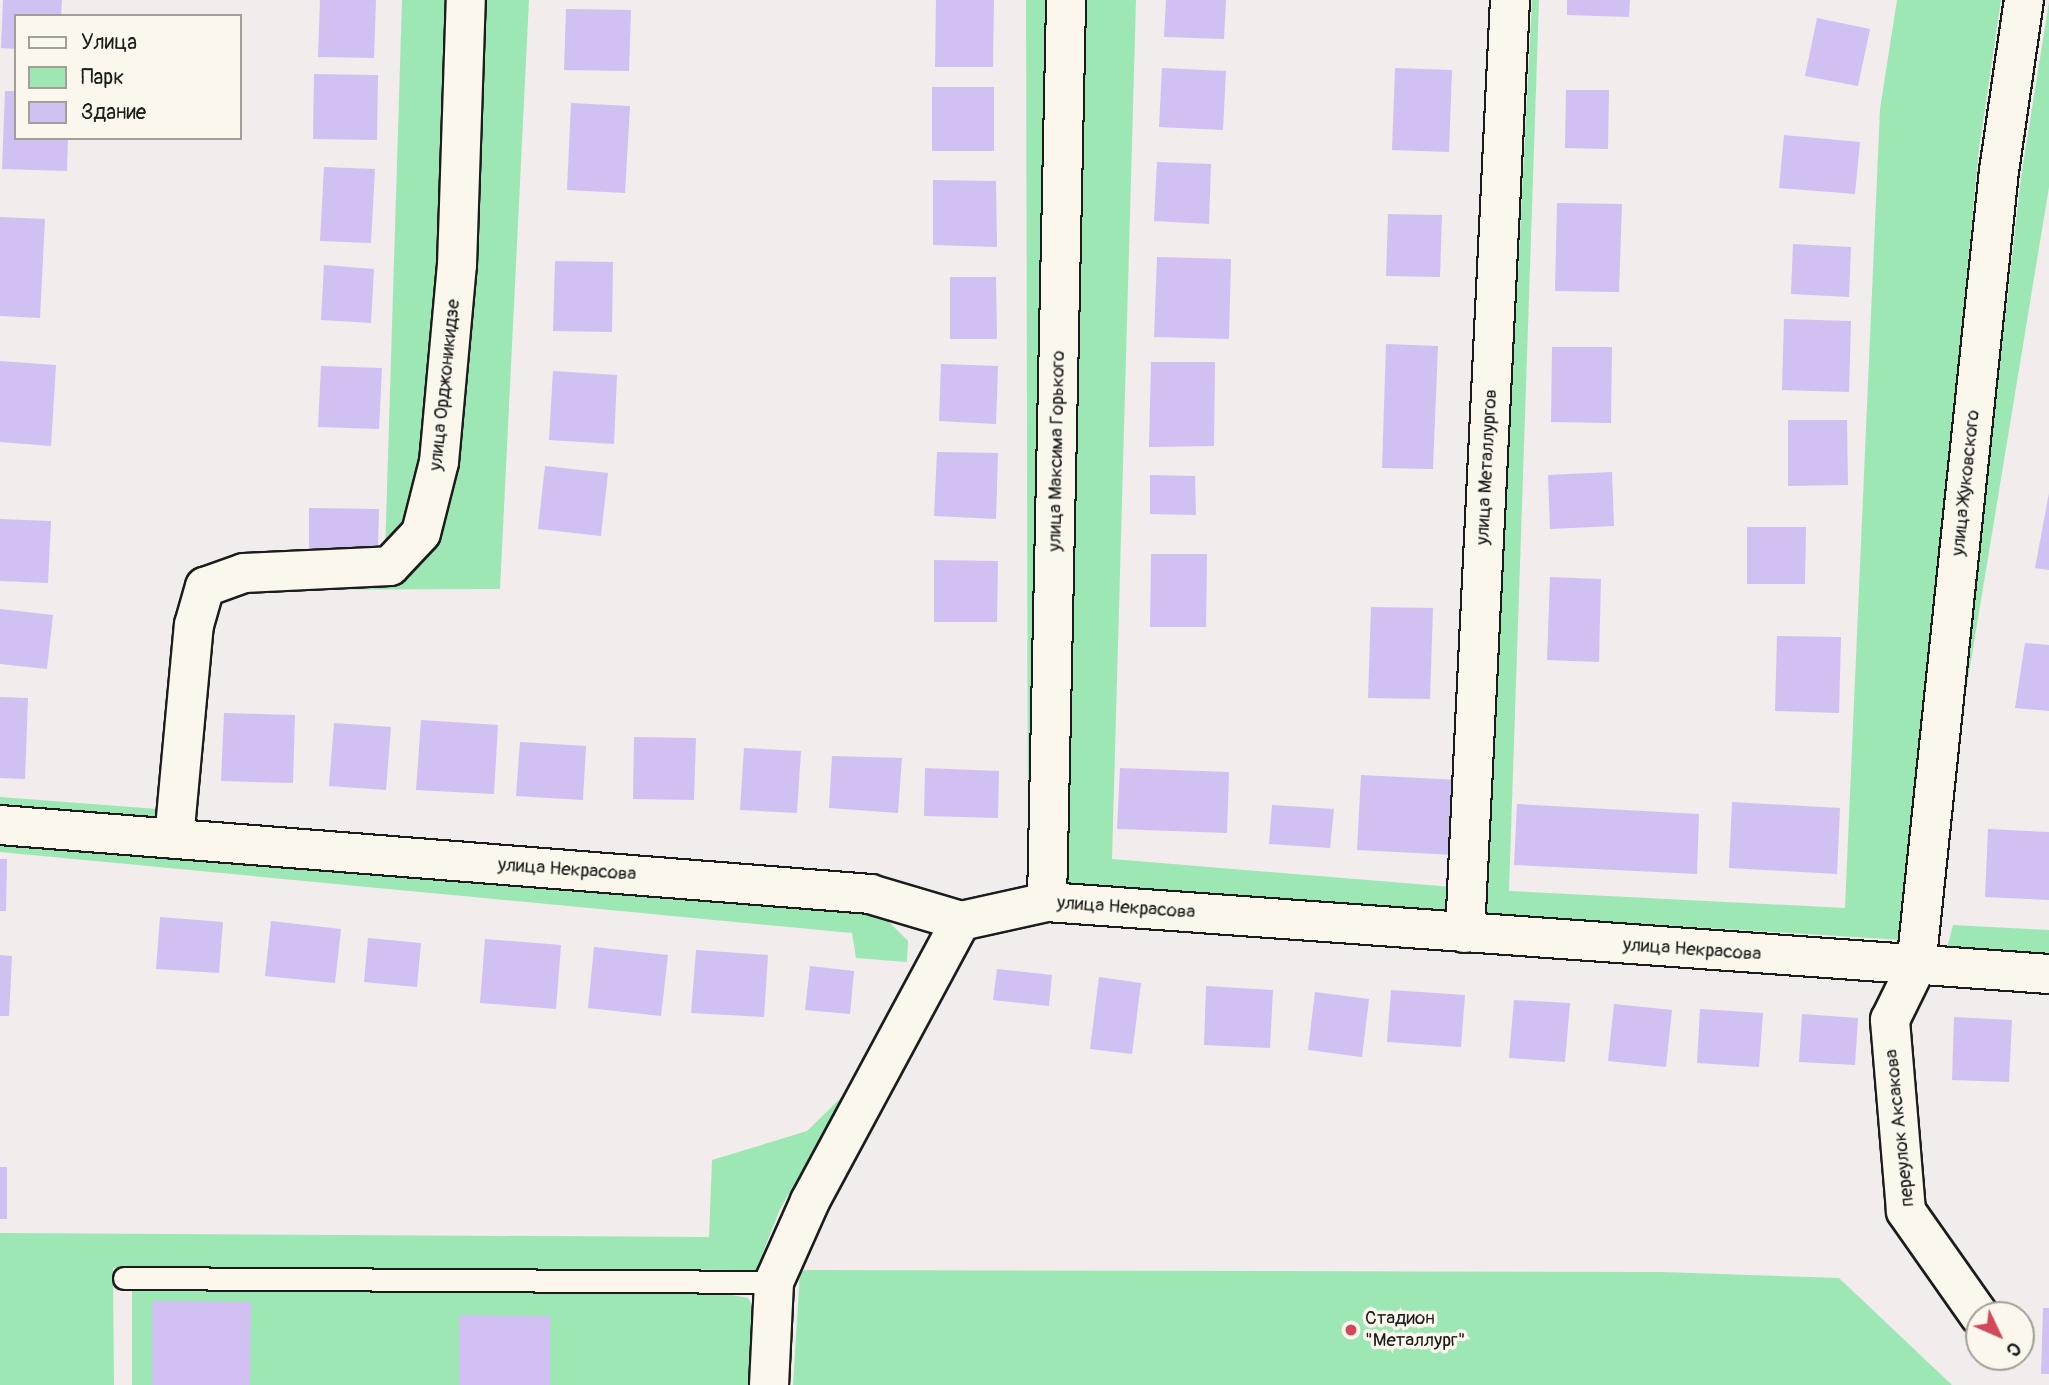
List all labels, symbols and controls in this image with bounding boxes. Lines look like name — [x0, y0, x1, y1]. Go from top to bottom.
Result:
legend — [14, 14, 242, 140]
text: Улица — [81, 29, 137, 56]
text: Парк — [81, 64, 124, 91]
text: Здание — [81, 99, 146, 126]
street label: улица Орджоникидзе — [425, 298, 465, 472]
street label: улица Максима Горького — [1044, 350, 1070, 552]
street label: улица Металлургов — [1472, 389, 1502, 545]
street label: улица Жуковского — [1947, 409, 1985, 557]
street label: улица Некрасова — [497, 854, 637, 886]
street label: улица Некрасова — [1056, 892, 1196, 924]
street label: улица Некрасова — [1622, 934, 1762, 966]
street label: переулок Аксакова — [1880, 1048, 1920, 1208]
north arrow — [1965, 1301, 2035, 1371]
place label: Стадион "Металлург" — [1365, 1308, 1465, 1352]
marker: Стадион "Металлург" — [1343, 1322, 1359, 1338]
text: С — [2001, 1337, 2026, 1362]

